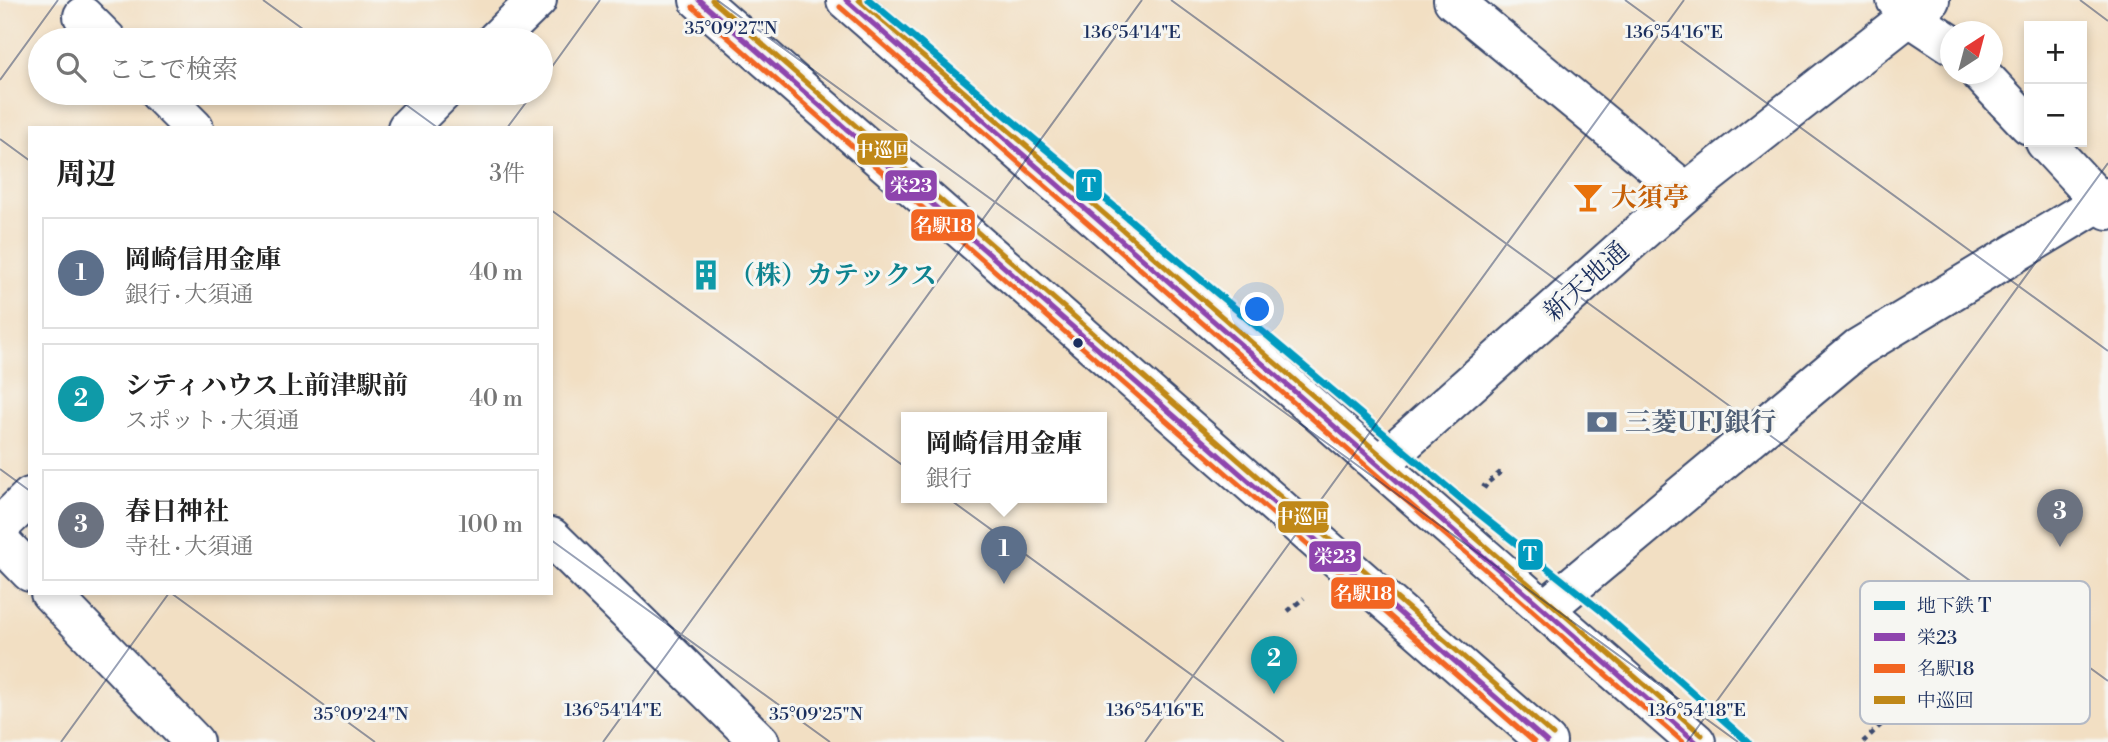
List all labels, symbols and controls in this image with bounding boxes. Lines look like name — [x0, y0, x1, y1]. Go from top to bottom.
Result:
text: 35°09'27"N — [684, 17, 778, 40]
text: 136°54'14"E — [1083, 21, 1181, 44]
text: 136°54'16"E — [1625, 21, 1723, 44]
north arrow — [1940, 21, 2003, 84]
map controls — [2024, 21, 2087, 147]
button: + — [2024, 21, 2087, 84]
search box — [28, 28, 553, 105]
icon: search — [52, 48, 90, 86]
text: ここで検索 — [108, 54, 238, 86]
button: − — [2024, 84, 2087, 147]
line badge: 中巡回 — [856, 132, 909, 166]
text: 中巡回 — [854, 138, 912, 162]
text: 周辺 — [56, 156, 116, 194]
text: 3件 — [489, 160, 525, 188]
line badge: T — [1075, 168, 1103, 202]
line badge: 栄23 — [884, 169, 938, 202]
text: 栄23 — [890, 174, 932, 198]
text: T — [1082, 174, 1096, 198]
bar icon: 大須亭 — [1571, 180, 1605, 214]
place label: 大須亭 — [1611, 182, 1689, 214]
line badge: 名駅18 — [910, 208, 976, 242]
text: 名駅18 — [914, 214, 972, 238]
street label: 新天地通 — [1537, 235, 1636, 328]
text: 岡崎信用金庫 — [125, 244, 281, 276]
building icon: （株）カテックス — [689, 258, 723, 292]
text: 1 — [75, 259, 87, 287]
text: 40 m — [469, 259, 523, 287]
place label: （株）カテックス — [729, 260, 937, 292]
text: 銀行 · 大須通 — [125, 281, 253, 309]
your location — [1240, 292, 1274, 326]
unlabelled marker — [1071, 336, 1085, 350]
text: シティハウス上前津駅前 — [125, 370, 408, 402]
text: 2 — [74, 385, 88, 413]
text: 40 m — [469, 385, 523, 413]
bank icon: 三菱UFJ銀行 — [1585, 405, 1619, 439]
text: スポット · 大須通 — [125, 407, 299, 435]
place label: 三菱UFJ銀行 — [1625, 407, 1776, 439]
popup — [901, 412, 1107, 503]
text: 岡崎信用金庫 — [926, 428, 1082, 460]
text: 銀行 — [926, 465, 972, 493]
pin: 3 — [2037, 489, 2083, 547]
text: 春日神社 — [125, 496, 229, 528]
line badge: 中巡回 — [1277, 500, 1330, 534]
text: 中巡回 — [1274, 505, 1332, 529]
text: 3 — [74, 511, 88, 539]
text: 100 m — [458, 511, 523, 539]
pin: 1 — [981, 526, 1027, 584]
text: 寺社 · 大須通 — [125, 533, 253, 561]
line badge: T — [1517, 538, 1544, 571]
line badge: 栄23 — [1308, 540, 1362, 573]
text: T — [1523, 543, 1537, 567]
text: 栄23 — [1314, 545, 1356, 569]
line badge: 名駅18 — [1330, 576, 1396, 610]
legend — [1860, 581, 2090, 724]
text: 名駅18 — [1334, 582, 1392, 606]
text: 地下鉄 T — [1917, 594, 1991, 618]
text: 栄23 — [1917, 626, 1957, 650]
pin: 2 — [1251, 636, 1297, 694]
text: 名駅18 — [1917, 657, 1974, 681]
text: 中巡回 — [1917, 689, 1974, 713]
text: 136°54'14"E — [564, 699, 662, 722]
text: 136°54'16"E — [1106, 699, 1204, 722]
text: 136°54'18"E — [1648, 699, 1746, 722]
text: 35°09'24"N — [314, 703, 409, 726]
text: 35°09'25"N — [769, 703, 864, 726]

